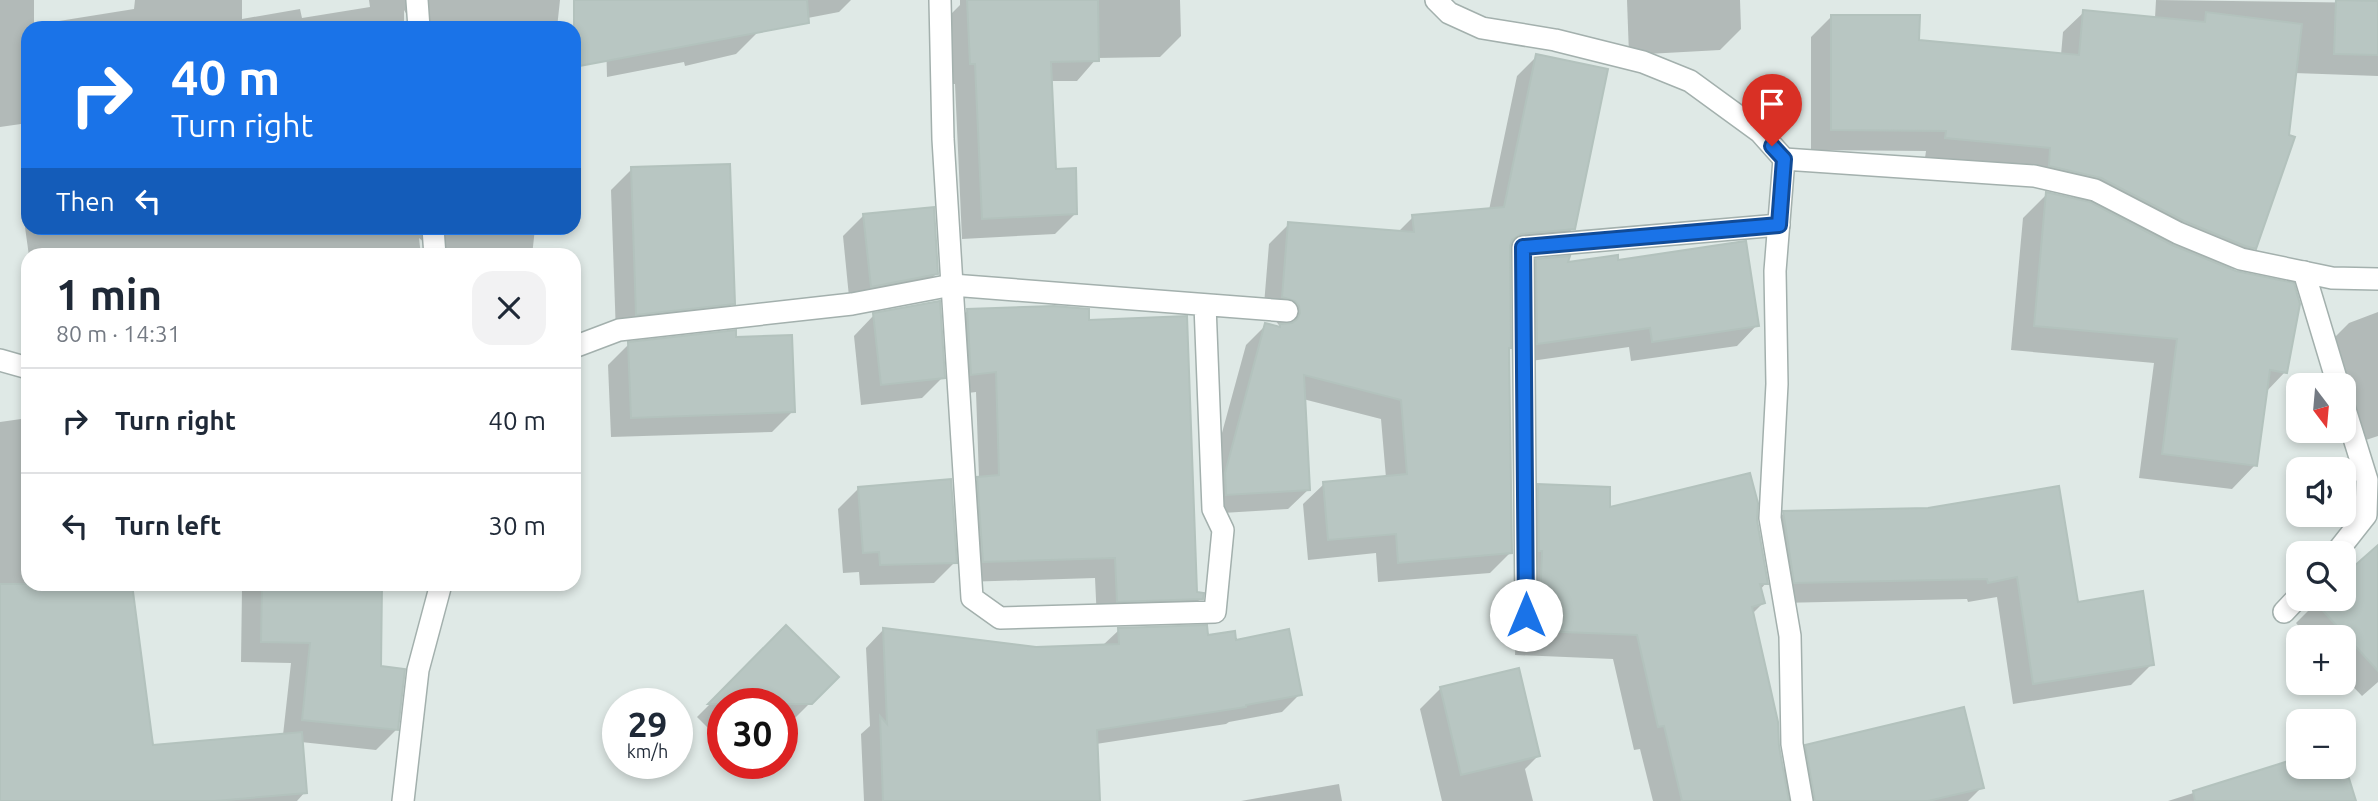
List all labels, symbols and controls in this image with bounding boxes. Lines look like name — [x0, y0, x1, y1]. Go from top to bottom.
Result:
icon: right — [56, 49, 147, 140]
text: 40 m — [171, 49, 280, 104]
pin — [1742, 74, 1802, 146]
icon: arrive — [1753, 85, 1791, 123]
text: Turn right — [171, 107, 313, 143]
icon: left — [129, 182, 167, 220]
text: Then — [56, 187, 115, 216]
text: 1 min — [56, 271, 162, 318]
button: close — [472, 271, 546, 345]
text: 80 m · 14:31 — [56, 321, 181, 346]
north arrow — [2286, 373, 2356, 443]
map controls — [2286, 373, 2356, 779]
icon: right — [56, 402, 94, 440]
text: Turn right — [115, 406, 236, 435]
text: 40 m — [488, 406, 546, 435]
button: sound — [2286, 457, 2356, 527]
icon: left — [56, 507, 94, 545]
text: Turn left — [115, 511, 221, 540]
text: 30 m — [488, 511, 546, 540]
button: search — [2286, 541, 2356, 611]
position arrow — [1489, 578, 1563, 652]
button: + — [2286, 625, 2356, 695]
speed limit sign: 30 — [707, 688, 798, 779]
text: 29 — [628, 704, 667, 744]
button: − — [2286, 709, 2356, 779]
text: km/h — [627, 741, 668, 761]

